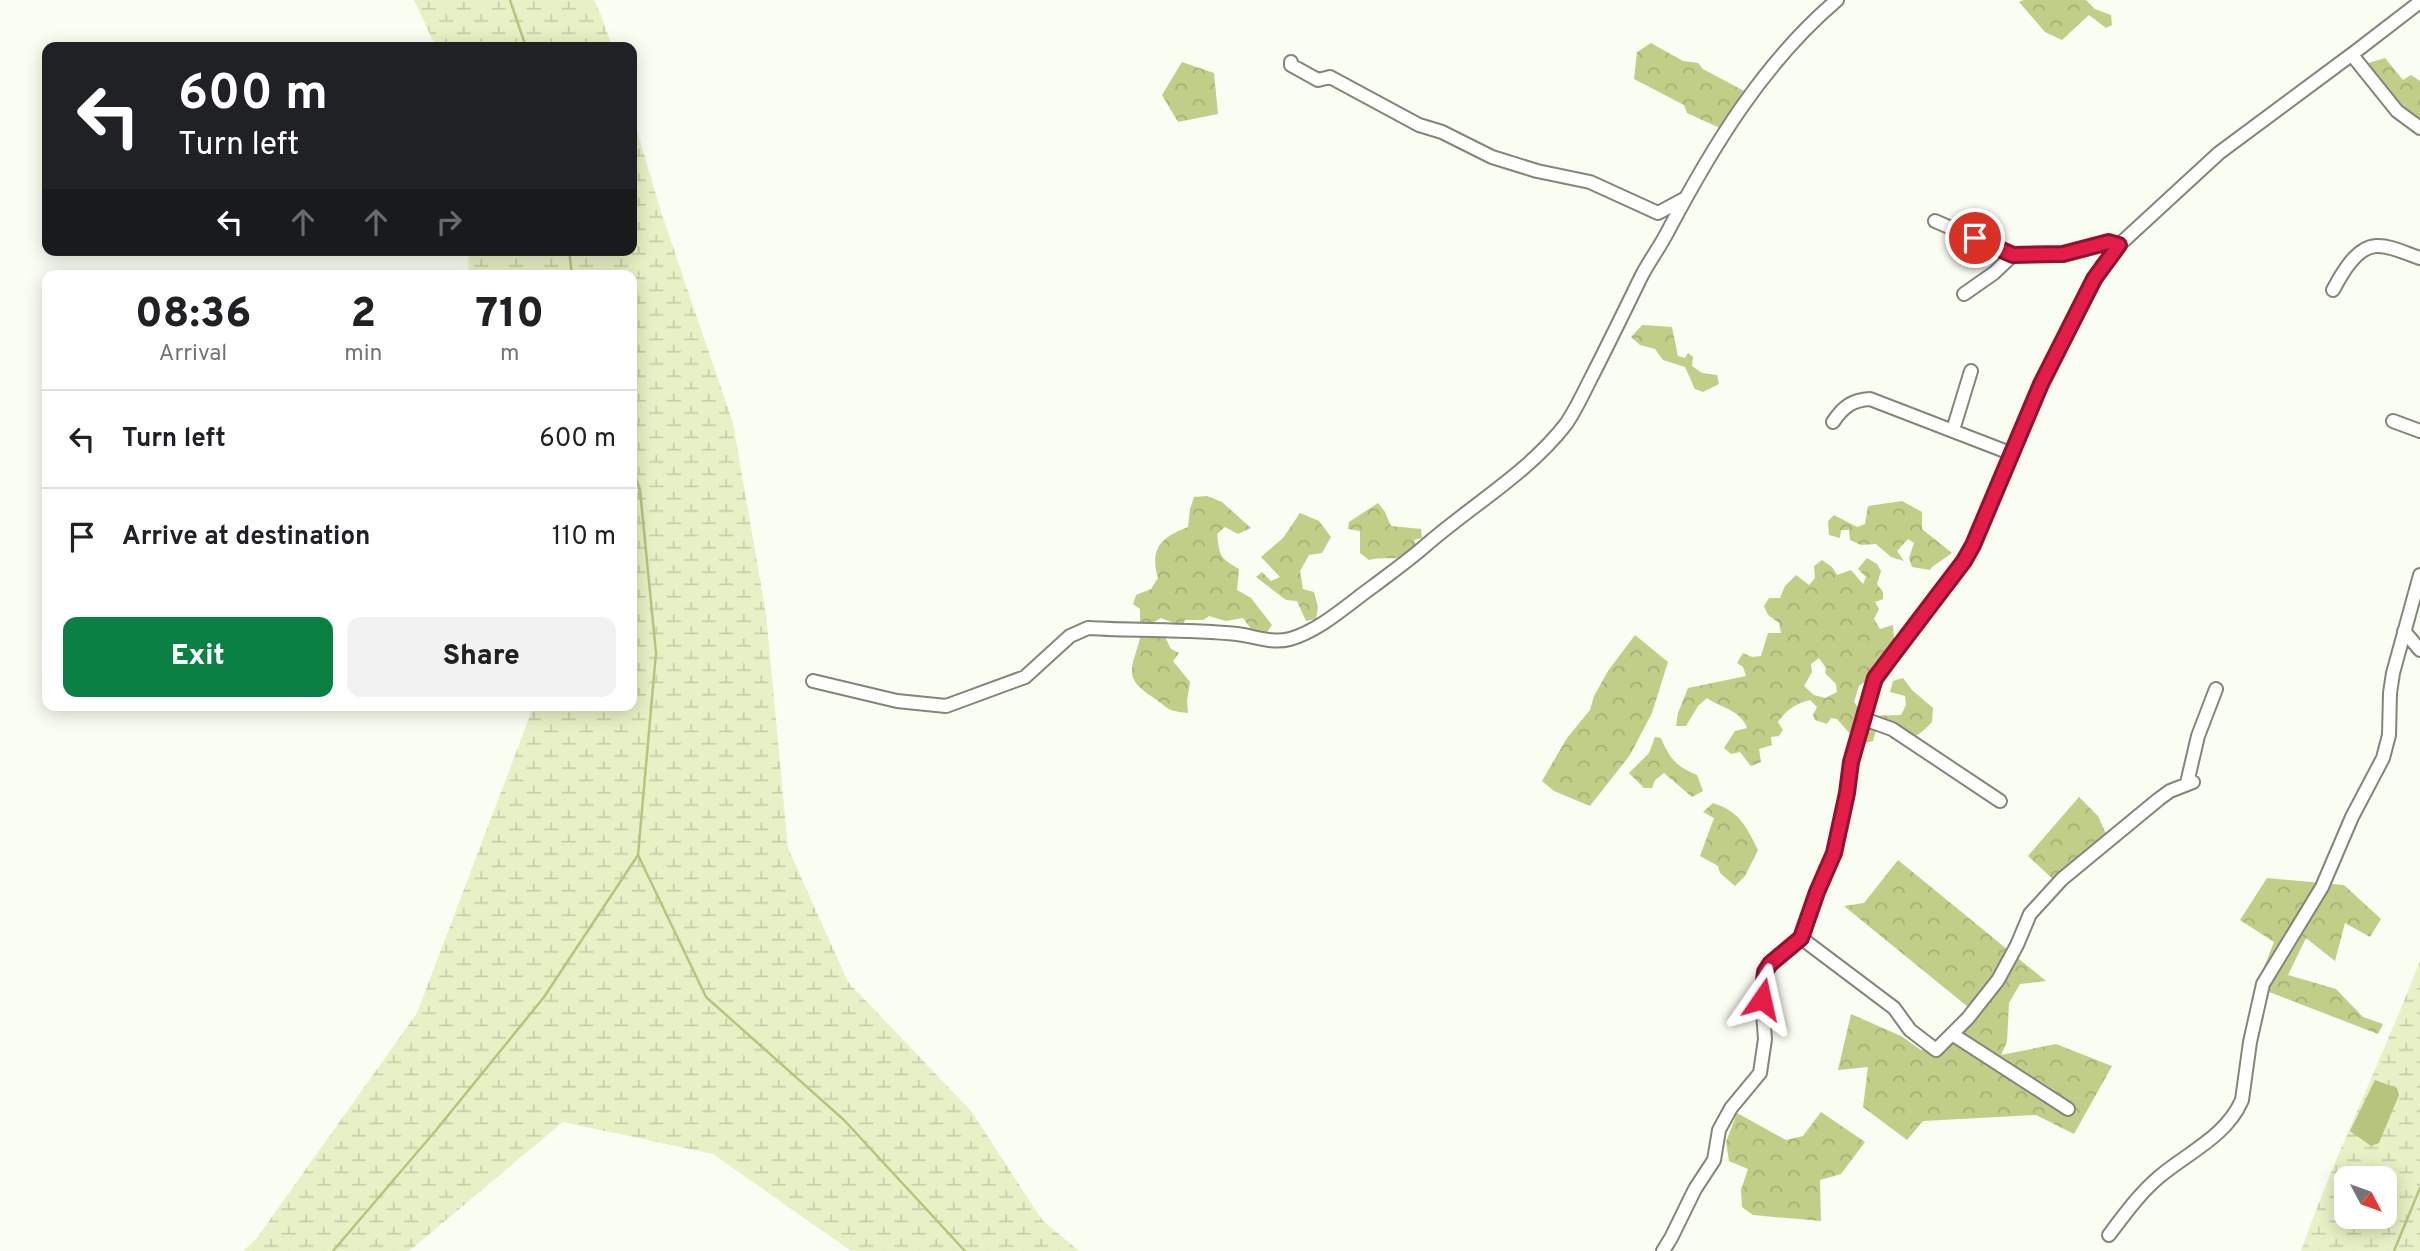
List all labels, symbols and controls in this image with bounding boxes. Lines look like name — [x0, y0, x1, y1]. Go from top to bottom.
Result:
text: 600 m — [178, 65, 328, 127]
icon: left — [63, 70, 154, 161]
text: Turn left — [178, 126, 299, 166]
icon: left — [211, 203, 249, 241]
icon: ahead — [284, 203, 322, 241]
icon: ahead — [357, 203, 395, 241]
icon: right — [430, 203, 468, 241]
pin — [1945, 208, 2005, 268]
icon: arrive — [1956, 219, 1994, 257]
text: 08:36 — [135, 289, 251, 342]
text: 2 — [351, 289, 376, 342]
text: 710 — [476, 289, 544, 342]
text: Arrival — [159, 340, 227, 369]
text: min — [344, 340, 382, 369]
text: m — [500, 340, 519, 369]
icon: left — [63, 420, 101, 458]
text: Turn left — [122, 423, 226, 456]
text: 600 m — [539, 423, 616, 456]
icon: arrive — [63, 518, 101, 556]
text: Arrive at destination — [122, 521, 370, 554]
text: 110 m — [552, 521, 616, 554]
button: Exit — [63, 617, 333, 697]
button: Share — [347, 617, 616, 697]
position arrow — [1725, 962, 1799, 1036]
north arrow — [2334, 1166, 2398, 1228]
map controls — [2334, 1166, 2397, 1229]

